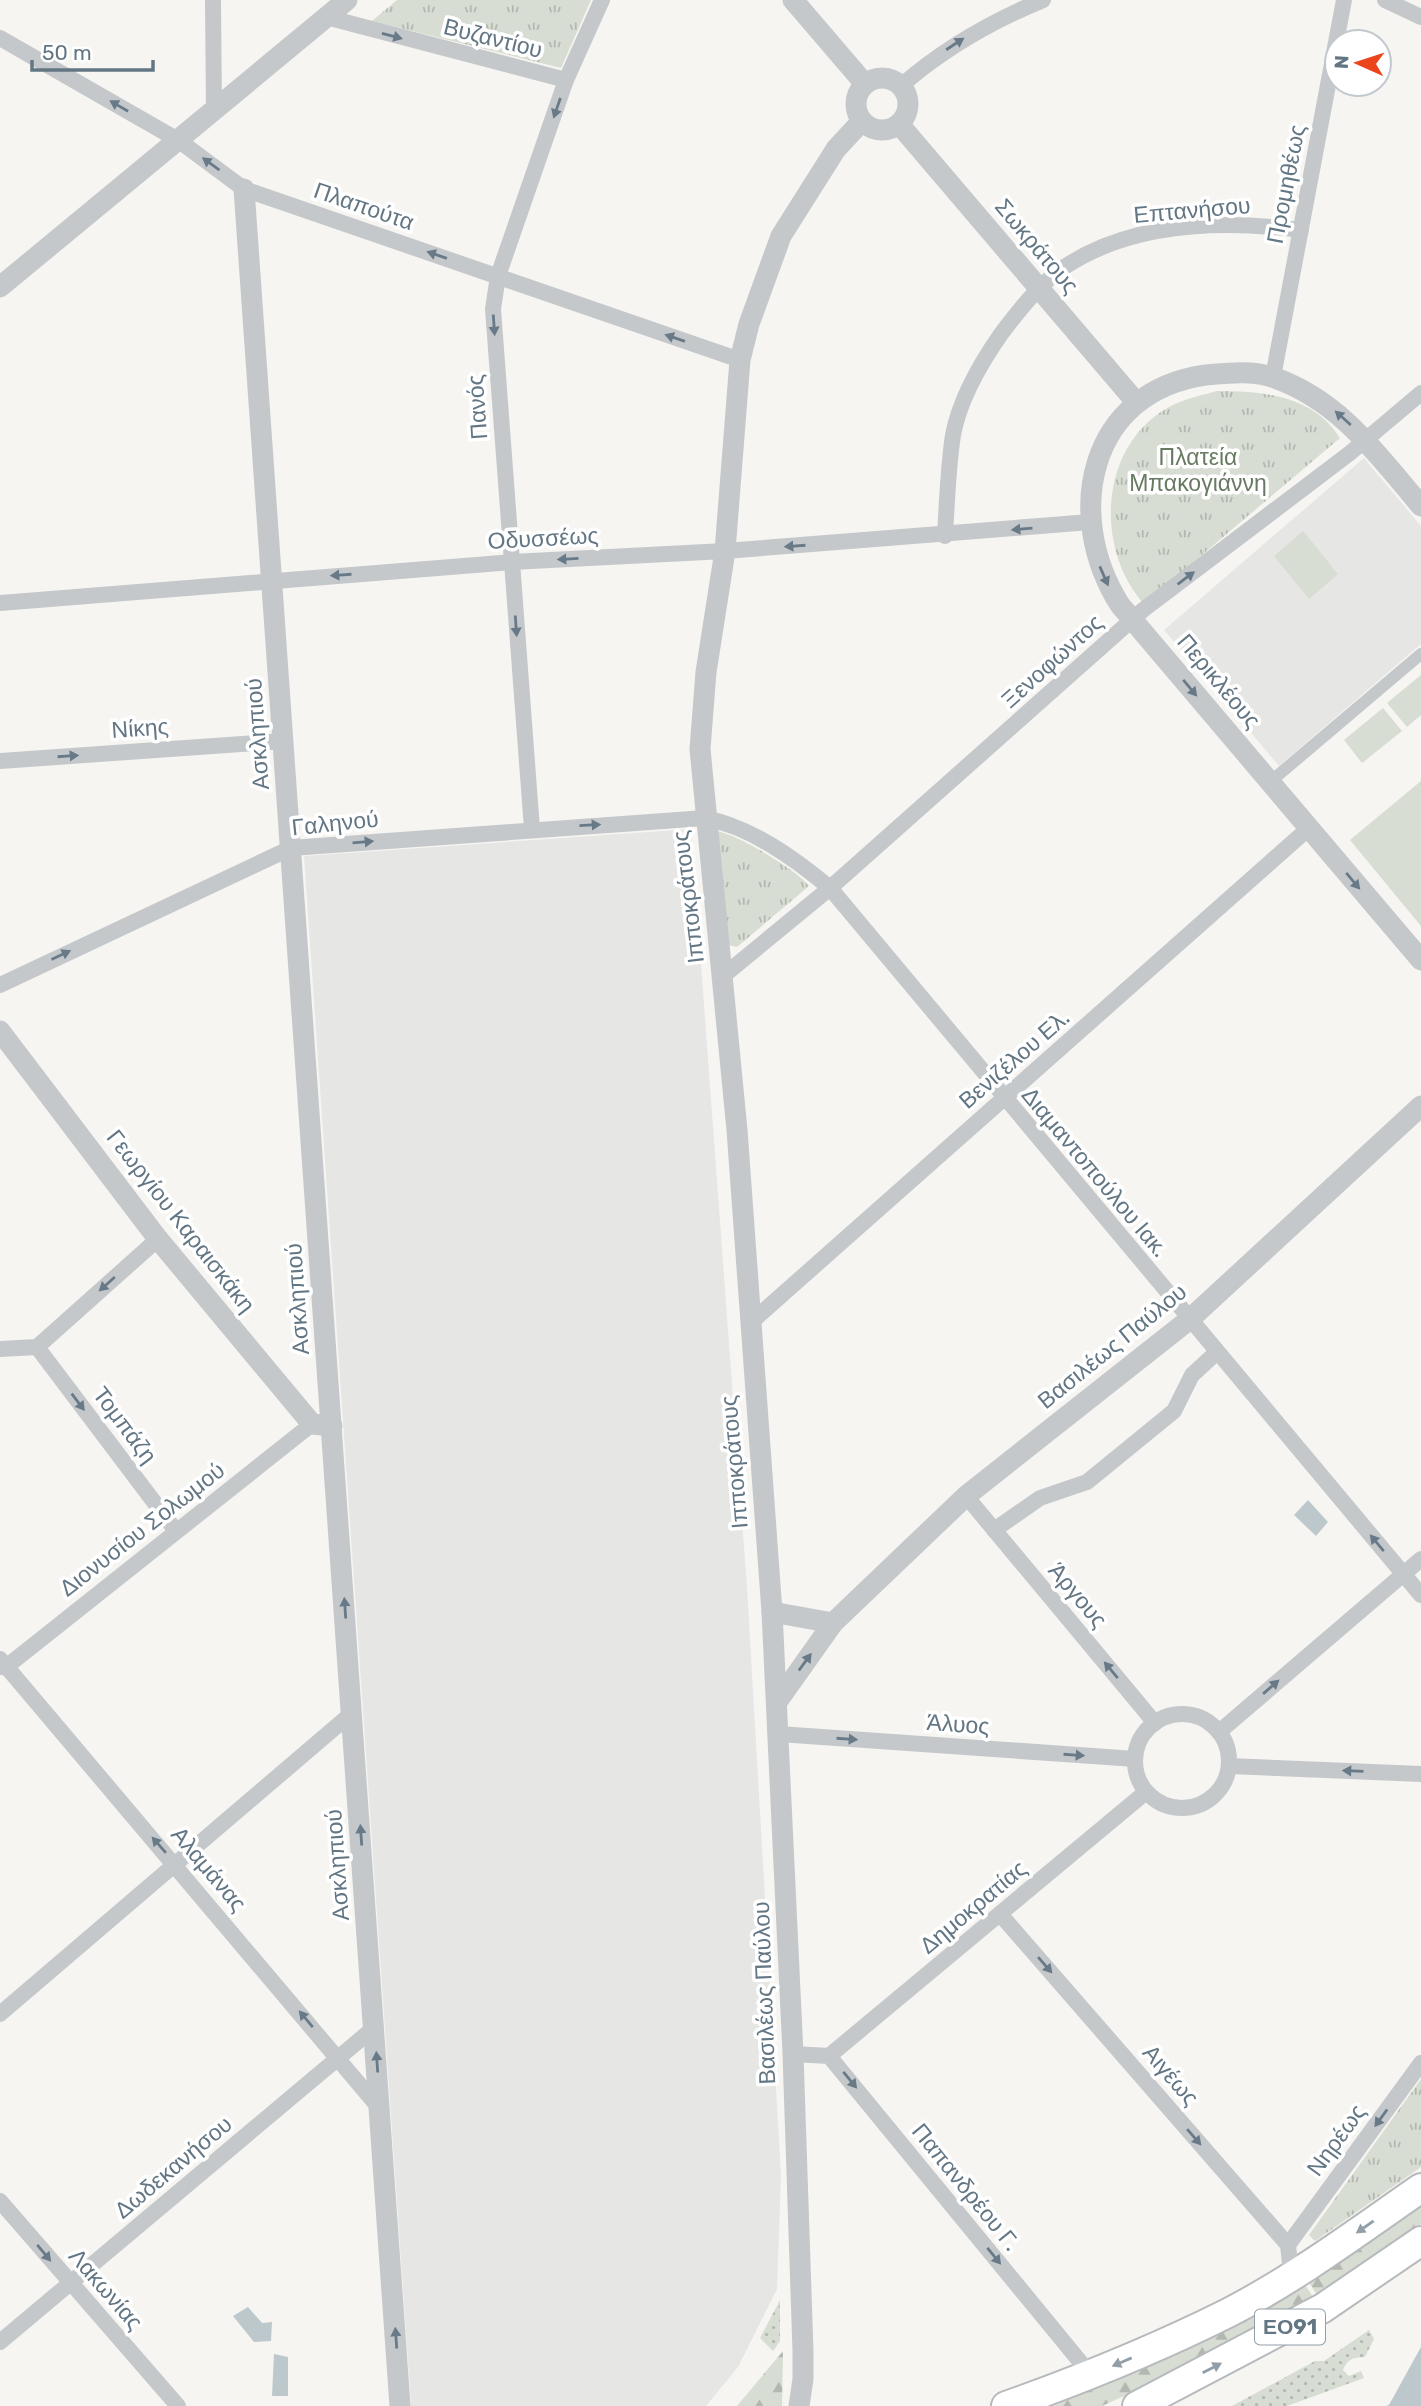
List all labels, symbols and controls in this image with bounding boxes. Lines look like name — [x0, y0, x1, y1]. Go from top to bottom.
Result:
street label: Βυζαντίου — [441, 12, 545, 64]
scale bar — [32, 28, 152, 72]
north arrow — [1323, 28, 1393, 98]
one-way arrow — [382, 31, 403, 41]
one-way arrow — [945, 38, 964, 51]
text: 50 m — [42, 40, 92, 65]
text: N — [1330, 55, 1353, 70]
one-way arrow — [551, 98, 562, 119]
one-way arrow — [109, 100, 128, 112]
street label: Προμηθέως — [1261, 122, 1311, 246]
one-way arrow — [202, 158, 220, 172]
street label: Πλαπούτα — [310, 176, 418, 236]
street label: Επτανήσου — [1132, 191, 1252, 229]
street label: Σωκράτους — [989, 193, 1085, 299]
one-way arrow — [427, 249, 448, 260]
one-way arrow — [489, 315, 500, 337]
one-way arrow — [665, 332, 686, 343]
street label: Πανός — [461, 373, 493, 441]
one-way arrow — [1335, 411, 1352, 426]
park label: Πλατεία Μπακογιάννη — [1129, 443, 1267, 497]
street label: Οδυσσέως — [487, 521, 599, 555]
one-way arrow — [1011, 524, 1033, 535]
one-way arrow — [784, 541, 806, 552]
one-way arrow — [557, 554, 579, 565]
one-way arrow — [1098, 566, 1110, 586]
one-way arrow — [330, 570, 352, 581]
one-way arrow — [1177, 571, 1195, 585]
street label: Ξενοφώντος — [996, 608, 1108, 714]
one-way arrow — [511, 615, 522, 637]
street label: Περικλέους — [1171, 628, 1267, 734]
street label: Ασκληπιού — [239, 677, 275, 791]
one-way arrow — [1183, 679, 1198, 697]
street label: Νίκης — [111, 712, 169, 744]
one-way arrow — [57, 750, 79, 761]
street label: Γαληνού — [290, 805, 380, 841]
one-way arrow — [579, 819, 601, 830]
street label: Ιπποκράτους — [666, 829, 710, 965]
one-way arrow — [352, 836, 374, 847]
one-way arrow — [1345, 872, 1360, 889]
one-way arrow — [51, 949, 71, 961]
street label: Βενιζέλου Ελ. — [953, 1003, 1075, 1115]
street label: Διαμαντοπούλου Ιακ. — [1016, 1081, 1174, 1263]
street label: Γεωργίου Καραισκάκη — [101, 1124, 261, 1318]
street label: Ασκληπιού — [279, 1242, 315, 1356]
one-way arrow — [99, 1276, 116, 1292]
street label: Βασιλέως Παύλου — [1032, 1277, 1192, 1415]
street label: Τομπάζη — [87, 1381, 163, 1469]
one-way arrow — [71, 1392, 86, 1410]
street label: Ιπποκράτους — [714, 1394, 754, 1530]
street label: Διονυσίου Σολωμού — [54, 1456, 230, 1602]
one-way arrow — [1369, 1534, 1384, 1552]
street label: Άργους — [1043, 1557, 1113, 1633]
one-way arrow — [339, 1597, 350, 1619]
one-way arrow — [798, 1653, 812, 1671]
one-way arrow — [1104, 1662, 1119, 1679]
one-way arrow — [1262, 1679, 1280, 1695]
street label: Άλυος — [926, 1708, 990, 1740]
one-way arrow — [836, 1734, 858, 1745]
one-way arrow — [1063, 1750, 1085, 1761]
one-way arrow — [1342, 1766, 1364, 1777]
street label: Ασκληπιού — [319, 1808, 355, 1922]
street label: Αλαμάνας — [165, 1821, 253, 1917]
one-way arrow — [355, 1824, 366, 1846]
one-way arrow — [152, 1836, 167, 1854]
street label: Δημοκρατίας — [914, 1854, 1032, 1960]
street label: Βασιλέως Παύλου — [747, 1901, 781, 2085]
one-way arrow — [1037, 1956, 1053, 1974]
one-way arrow — [298, 2011, 313, 2029]
street label: Αιγέως — [1137, 2039, 1205, 2111]
one-way arrow — [371, 2051, 382, 2073]
one-way arrow — [842, 2071, 857, 2089]
street label: Νηρέως — [1301, 2099, 1371, 2181]
one-way arrow — [1374, 2109, 1388, 2127]
street label: Δωδεκανήσου — [109, 2110, 237, 2224]
street label: Παπανδρέου Γ. — [906, 2118, 1026, 2256]
one-way arrow — [1186, 2128, 1202, 2145]
one-way arrow — [1356, 2220, 1374, 2234]
street label: Λακωνίας — [63, 2243, 149, 2335]
one-way arrow — [36, 2244, 51, 2261]
one-way arrow — [986, 2248, 1001, 2265]
road number: ΕΟ91 — [1255, 2310, 1325, 2344]
one-way arrow — [390, 2327, 401, 2349]
one-way arrow — [1112, 2357, 1133, 2368]
one-way arrow — [1202, 2362, 1222, 2374]

